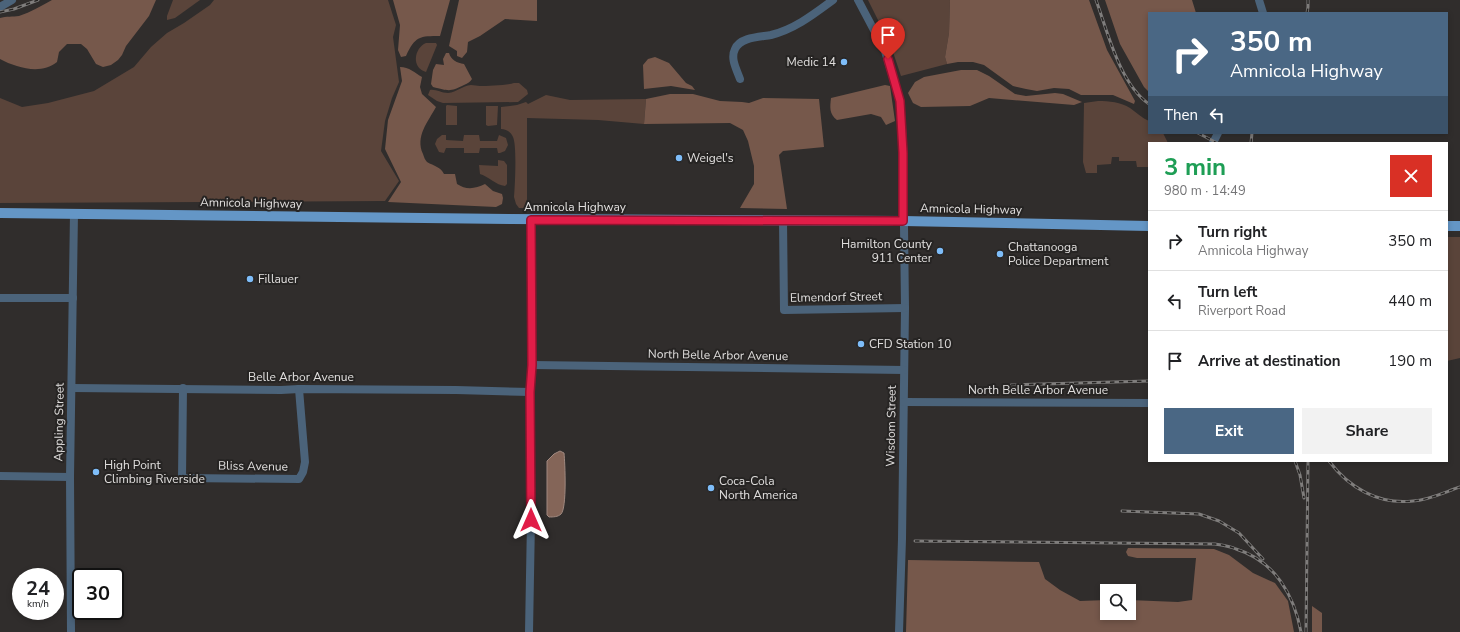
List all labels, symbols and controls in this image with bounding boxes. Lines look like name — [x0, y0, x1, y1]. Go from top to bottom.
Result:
pin — [871, 18, 905, 59]
text: 350 m — [1230, 23, 1313, 61]
icon: arrive — [877, 24, 899, 46]
icon: right — [1164, 28, 1216, 80]
place label: Medic 14 — [787, 54, 836, 70]
marker: Medic 14 — [839, 57, 849, 67]
text: Amnicola Highway — [1230, 59, 1383, 83]
icon: left — [1206, 104, 1228, 126]
text: Then — [1164, 105, 1198, 125]
place label: Weigel's — [687, 150, 734, 166]
text: 3 min — [1164, 151, 1226, 183]
marker: Weigel's — [674, 153, 684, 163]
button: close — [1390, 155, 1432, 197]
text: 980 m · 14:49 — [1164, 182, 1246, 200]
street label: Amnicola Highway — [200, 194, 303, 212]
street label: Amnicola Highway — [524, 199, 627, 215]
street label: Amnicola Highway — [920, 200, 1023, 218]
text: Turn right — [1198, 222, 1267, 242]
icon: right — [1164, 230, 1186, 252]
text: 350 m — [1388, 231, 1432, 251]
place label: Hamilton County 911 Center — [841, 236, 933, 266]
place label: Chattanooga Police Department — [1008, 239, 1109, 269]
text: Amnicola Highway — [1198, 242, 1308, 260]
marker: Hamilton County 911 Center — [935, 246, 945, 256]
marker: Chattanooga Police Department — [995, 249, 1005, 259]
place label: Fillauer — [258, 271, 299, 287]
marker: Fillauer — [245, 274, 255, 284]
text: Turn left — [1198, 282, 1257, 302]
street label: Elmendorf Street — [790, 288, 883, 306]
icon: left — [1164, 290, 1186, 312]
text: 440 m — [1388, 291, 1432, 311]
text: Riverport Road — [1198, 302, 1286, 320]
place label: CFD Station 10 — [869, 336, 952, 352]
marker: CFD Station 10 — [856, 339, 866, 349]
street label: North Belle Arbor Avenue — [648, 346, 788, 364]
icon: arrive — [1164, 350, 1186, 372]
text: Arrive at destination — [1198, 351, 1341, 371]
text: 190 m — [1388, 351, 1432, 371]
street label: Belle Arbor Avenue — [248, 369, 354, 385]
street label: Appling Street — [50, 382, 68, 462]
street label: North Belle Arbor Avenue — [968, 382, 1108, 398]
street label: Wisdom Street — [882, 384, 900, 467]
button: Exit — [1164, 408, 1294, 454]
button: Share — [1302, 408, 1432, 454]
place label: High Point Climbing Riverside — [104, 457, 205, 487]
street label: Bliss Avenue — [218, 457, 288, 475]
marker: High Point Climbing Riverside — [91, 467, 101, 477]
place label: Coca-Cola North America — [719, 473, 798, 503]
marker: Coca-Cola North America — [706, 483, 716, 493]
position arrow — [510, 499, 552, 541]
speed limit sign: 30 — [72, 568, 124, 620]
text: 24 — [26, 575, 50, 602]
map controls — [1100, 584, 1136, 620]
button: search — [1100, 584, 1136, 620]
text: km/h — [27, 597, 49, 611]

